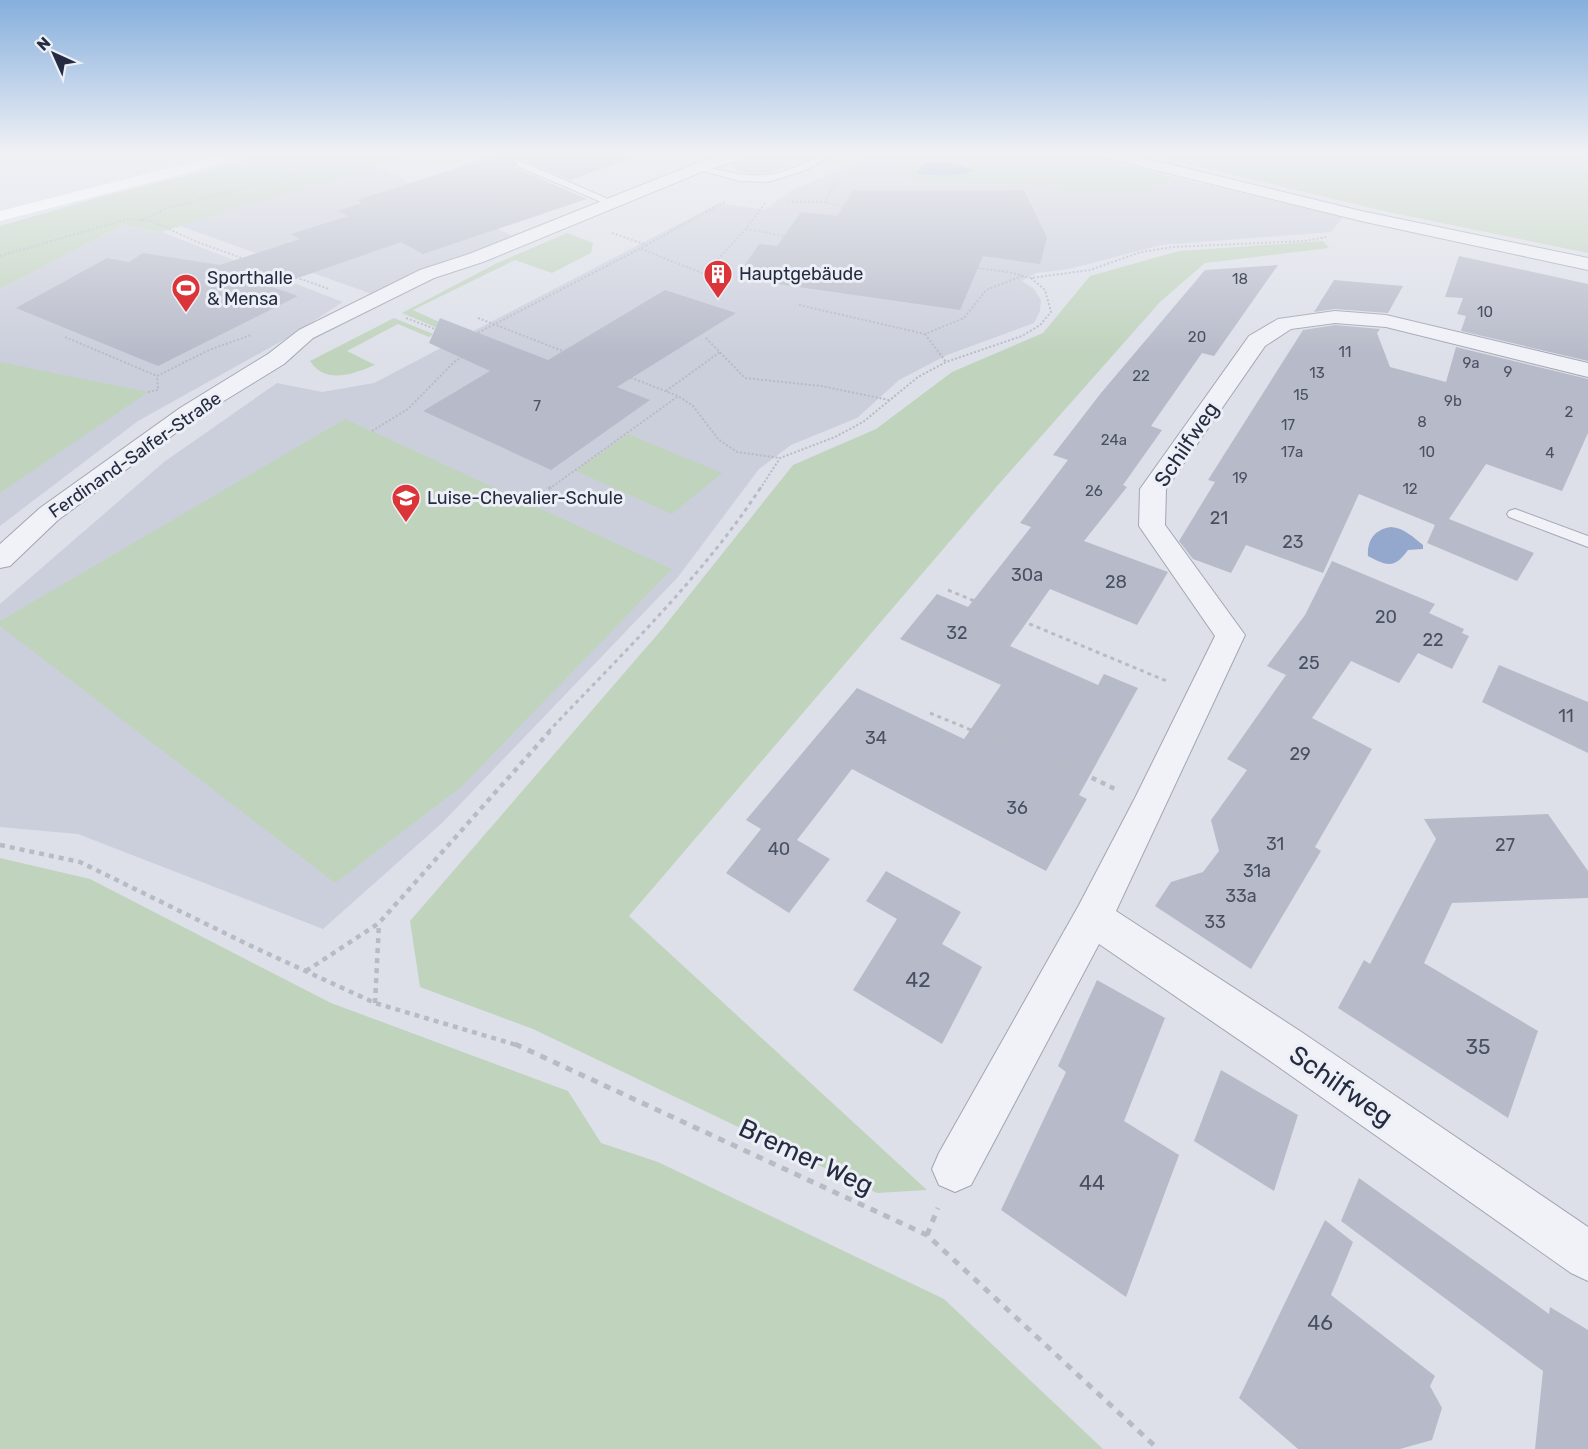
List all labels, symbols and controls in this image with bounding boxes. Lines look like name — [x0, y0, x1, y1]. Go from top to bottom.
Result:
north arrow — [24, 24, 84, 84]
text: N — [33, 33, 55, 55]
building icon: Hauptgebäude — [702, 258, 734, 300]
place label: Hauptgebäude — [739, 263, 863, 285]
place label: Sporthalle & Mensa — [207, 267, 293, 310]
house number: 18 — [1232, 270, 1248, 288]
sports icon: Sporthalle & Mensa — [170, 272, 202, 314]
house number: 10 — [1477, 303, 1493, 321]
house number: 20 — [1188, 328, 1206, 346]
house number: 11 — [1339, 343, 1351, 361]
house number: 9a — [1462, 354, 1480, 372]
house number: 9 — [1504, 363, 1513, 381]
house number: 13 — [1309, 364, 1325, 382]
house number: 22 — [1132, 367, 1150, 385]
house number: 15 — [1293, 386, 1309, 404]
street label: Ferdinand-Salfer-Straße — [45, 387, 225, 523]
house number: 9b — [1444, 392, 1462, 410]
house number: 7 — [533, 397, 541, 415]
street label: Schilfweg — [1149, 397, 1223, 491]
house number: 2 — [1565, 403, 1574, 421]
house number: 8 — [1417, 413, 1427, 431]
house number: 17 — [1281, 416, 1295, 434]
house number: 24a — [1101, 431, 1127, 449]
house number: 17a — [1281, 443, 1303, 461]
house number: 10 — [1419, 443, 1435, 461]
house number: 4 — [1545, 444, 1555, 462]
house number: 19 — [1232, 469, 1248, 487]
house number: 12 — [1402, 480, 1418, 498]
school or university icon: Luise-Chevalier-Schule — [390, 482, 422, 524]
house number: 26 — [1085, 482, 1103, 500]
place label: Luise-Chevalier-Schule — [427, 487, 623, 509]
house number: 21 — [1210, 507, 1228, 529]
house number: 23 — [1282, 531, 1304, 553]
house number: 30a — [1011, 564, 1043, 586]
house number: 28 — [1105, 571, 1127, 593]
house number: 20 — [1375, 606, 1397, 628]
house number: 32 — [946, 622, 968, 644]
house number: 22 — [1422, 629, 1444, 651]
house number: 25 — [1298, 652, 1320, 674]
house number: 11 — [1558, 705, 1574, 727]
house number: 34 — [865, 727, 887, 749]
house number: 29 — [1289, 743, 1311, 765]
house number: 36 — [1006, 797, 1028, 819]
house number: 31 — [1266, 833, 1284, 855]
house number: 27 — [1495, 834, 1515, 856]
house number: 40 — [768, 838, 790, 860]
house number: 31a — [1243, 860, 1271, 882]
house number: 33a — [1225, 885, 1257, 907]
house number: 33 — [1204, 911, 1226, 933]
house number: 42 — [905, 967, 931, 992]
house number: 35 — [1465, 1034, 1491, 1059]
street label: Schilfweg — [1283, 1039, 1399, 1133]
street label: Bremer Weg — [734, 1112, 878, 1202]
house number: 44 — [1079, 1170, 1105, 1195]
house number: 46 — [1307, 1310, 1333, 1335]

